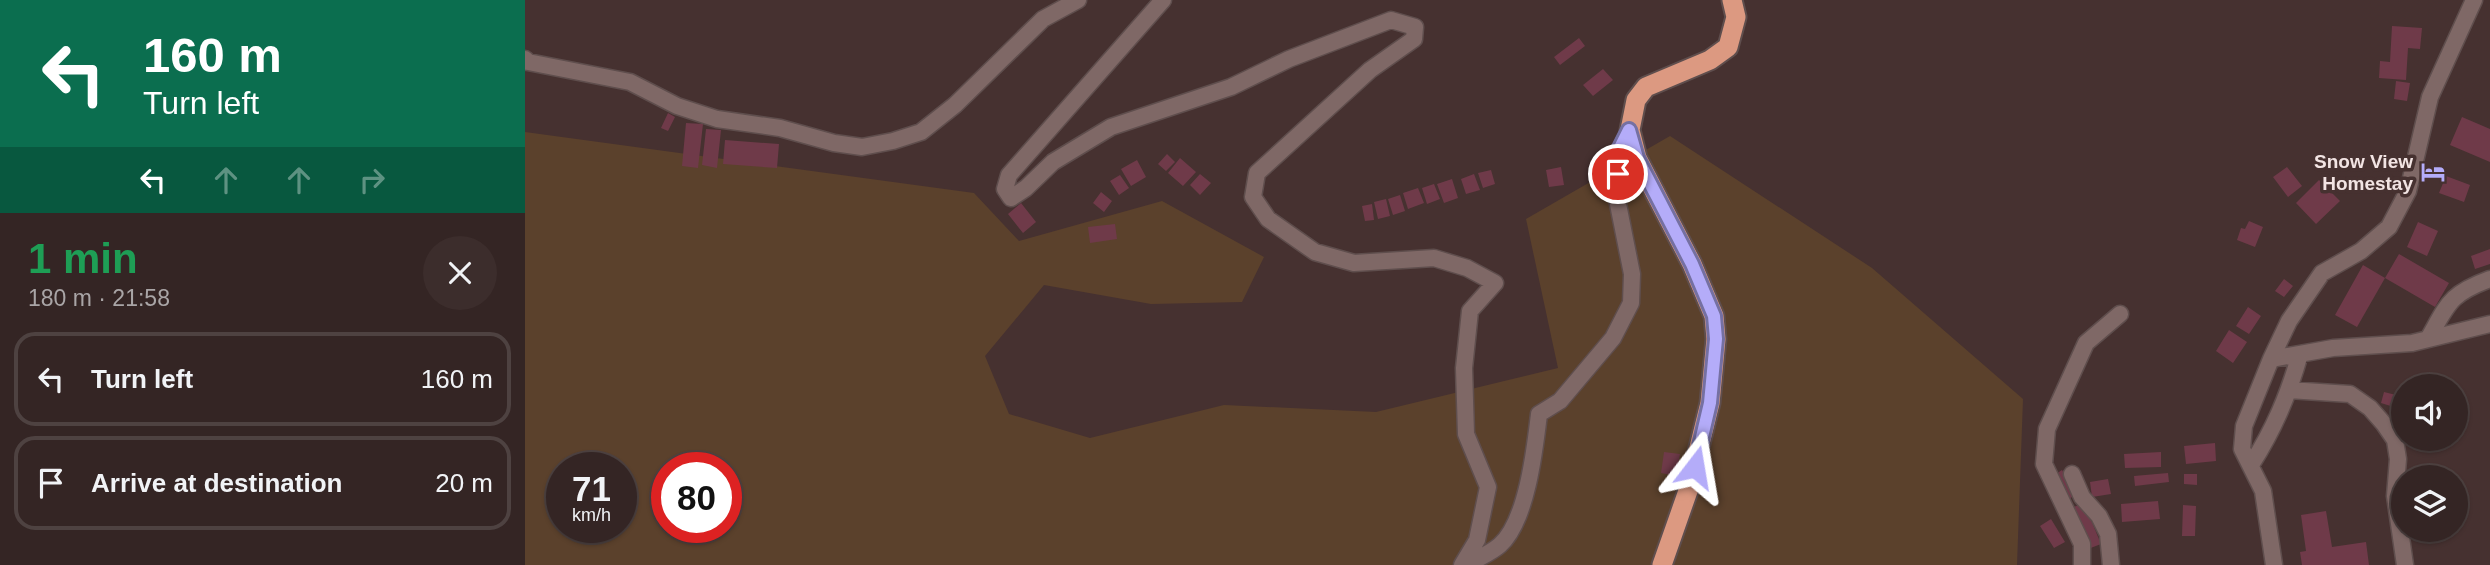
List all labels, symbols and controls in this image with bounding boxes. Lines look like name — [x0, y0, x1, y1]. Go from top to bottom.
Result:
icon: left — [28, 28, 119, 119]
text: 160 m — [143, 28, 282, 82]
text: Turn left — [143, 85, 259, 121]
pin — [1588, 144, 1648, 204]
place label: Snow View Homestay — [2314, 151, 2413, 194]
icon: arrive — [1599, 155, 1637, 193]
hotel icon: Snow View Homestay — [2419, 158, 2447, 186]
icon: left — [134, 161, 172, 199]
icon: ahead — [207, 161, 245, 199]
icon: ahead — [280, 161, 318, 199]
icon: right — [353, 161, 391, 199]
text: 1 min — [28, 235, 138, 282]
button: close — [423, 236, 497, 310]
text: 180 m · 21:58 — [28, 285, 170, 311]
icon: left — [32, 360, 70, 398]
text: Turn left — [91, 364, 193, 394]
text: 160 m — [421, 364, 493, 394]
map controls — [2391, 374, 2468, 542]
button: sound — [2391, 374, 2468, 451]
position arrow — [1658, 430, 1732, 504]
speed limit sign: 80 — [651, 452, 742, 543]
icon: arrive — [32, 464, 70, 502]
button: layers — [2391, 465, 2468, 542]
text: Arrive at destination — [91, 468, 342, 498]
text: 20 m — [435, 468, 493, 498]
text: 71 — [572, 469, 611, 508]
text: km/h — [572, 505, 611, 525]

